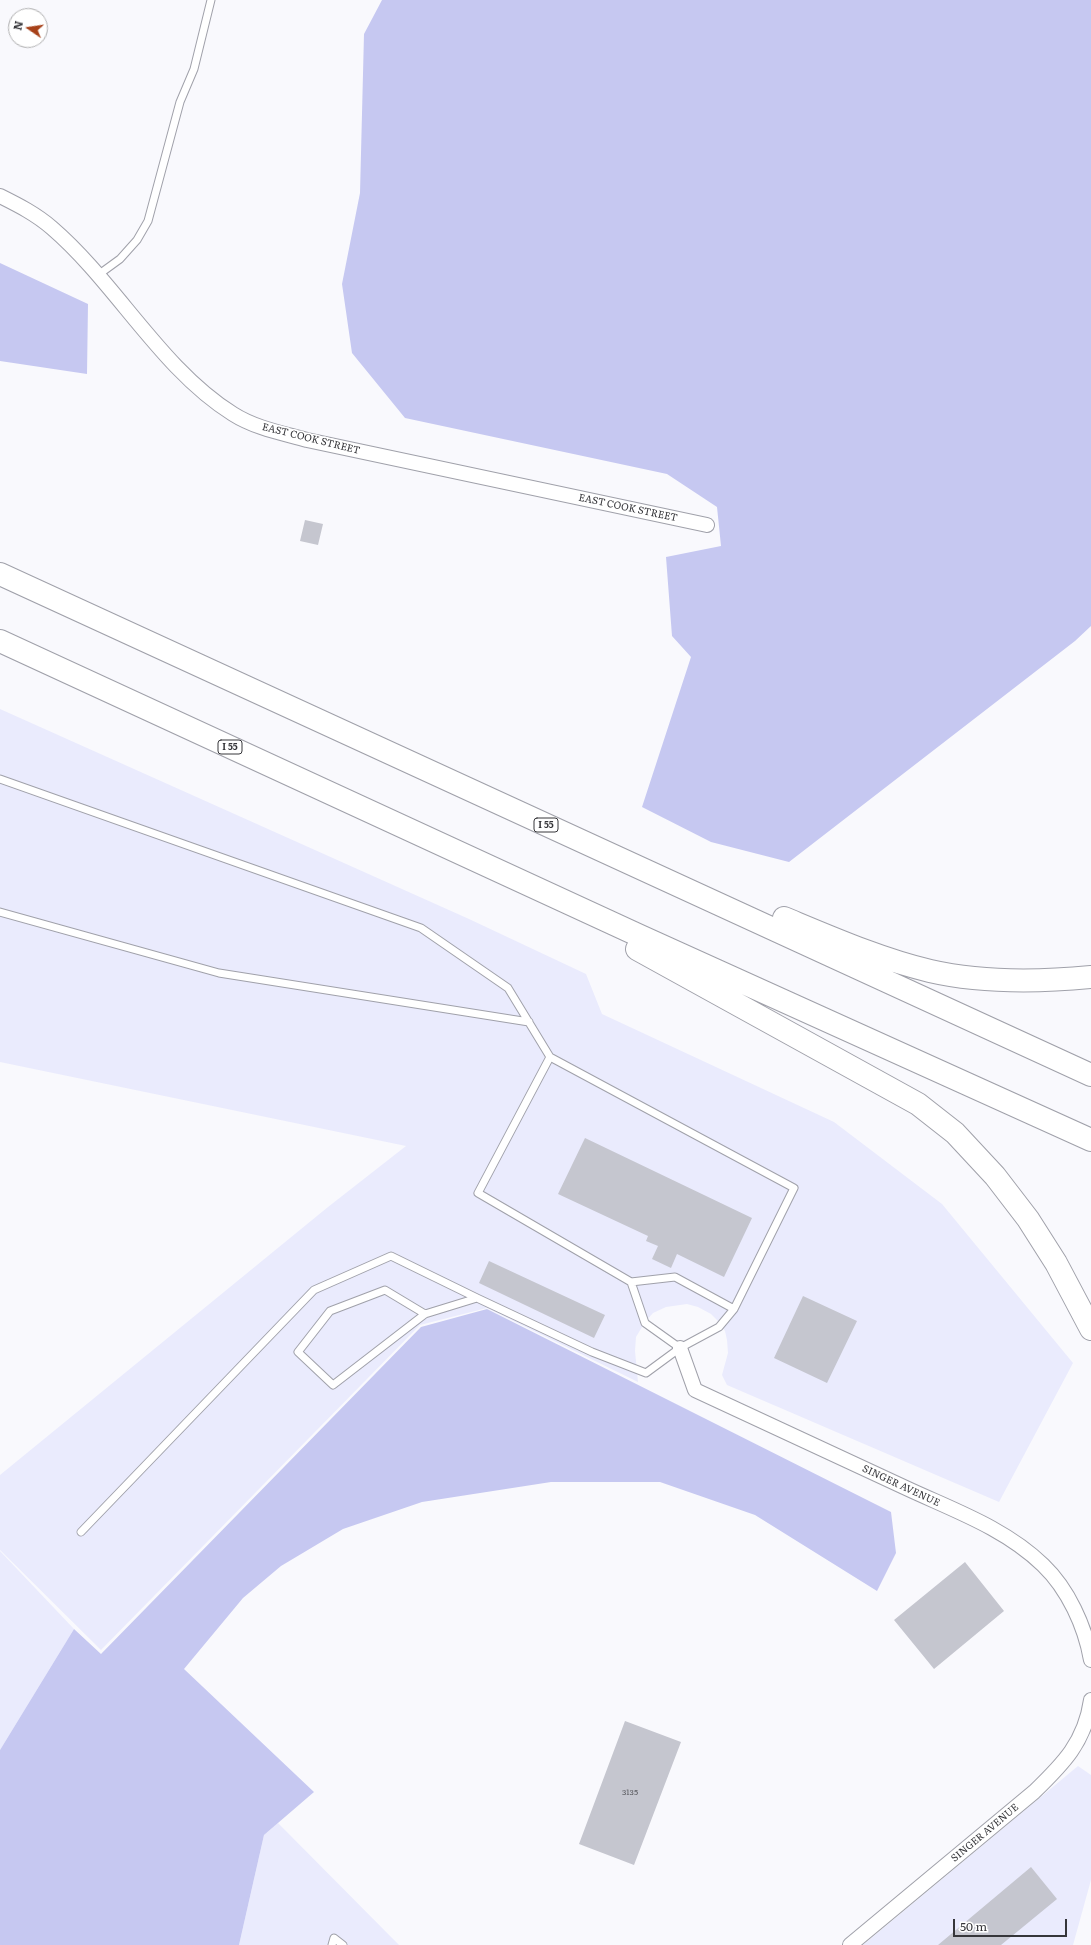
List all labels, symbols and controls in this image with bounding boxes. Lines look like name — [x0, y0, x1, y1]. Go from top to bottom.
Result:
north arrow — [8, 8, 48, 48]
text: N — [8, 19, 26, 32]
street label: EAST COOK STREET — [261, 421, 361, 457]
street label: EAST COOK STREET — [577, 492, 679, 524]
road number: I 55 — [218, 740, 242, 754]
road number: I 55 — [534, 818, 558, 832]
street label: SINGER AVENUE — [860, 1463, 942, 1509]
house number: 3135 — [622, 1788, 638, 1798]
street label: SINGER AVENUE — [949, 1801, 1021, 1865]
scale bar — [955, 1911, 1069, 1937]
text: 50 m — [960, 1917, 987, 1935]

